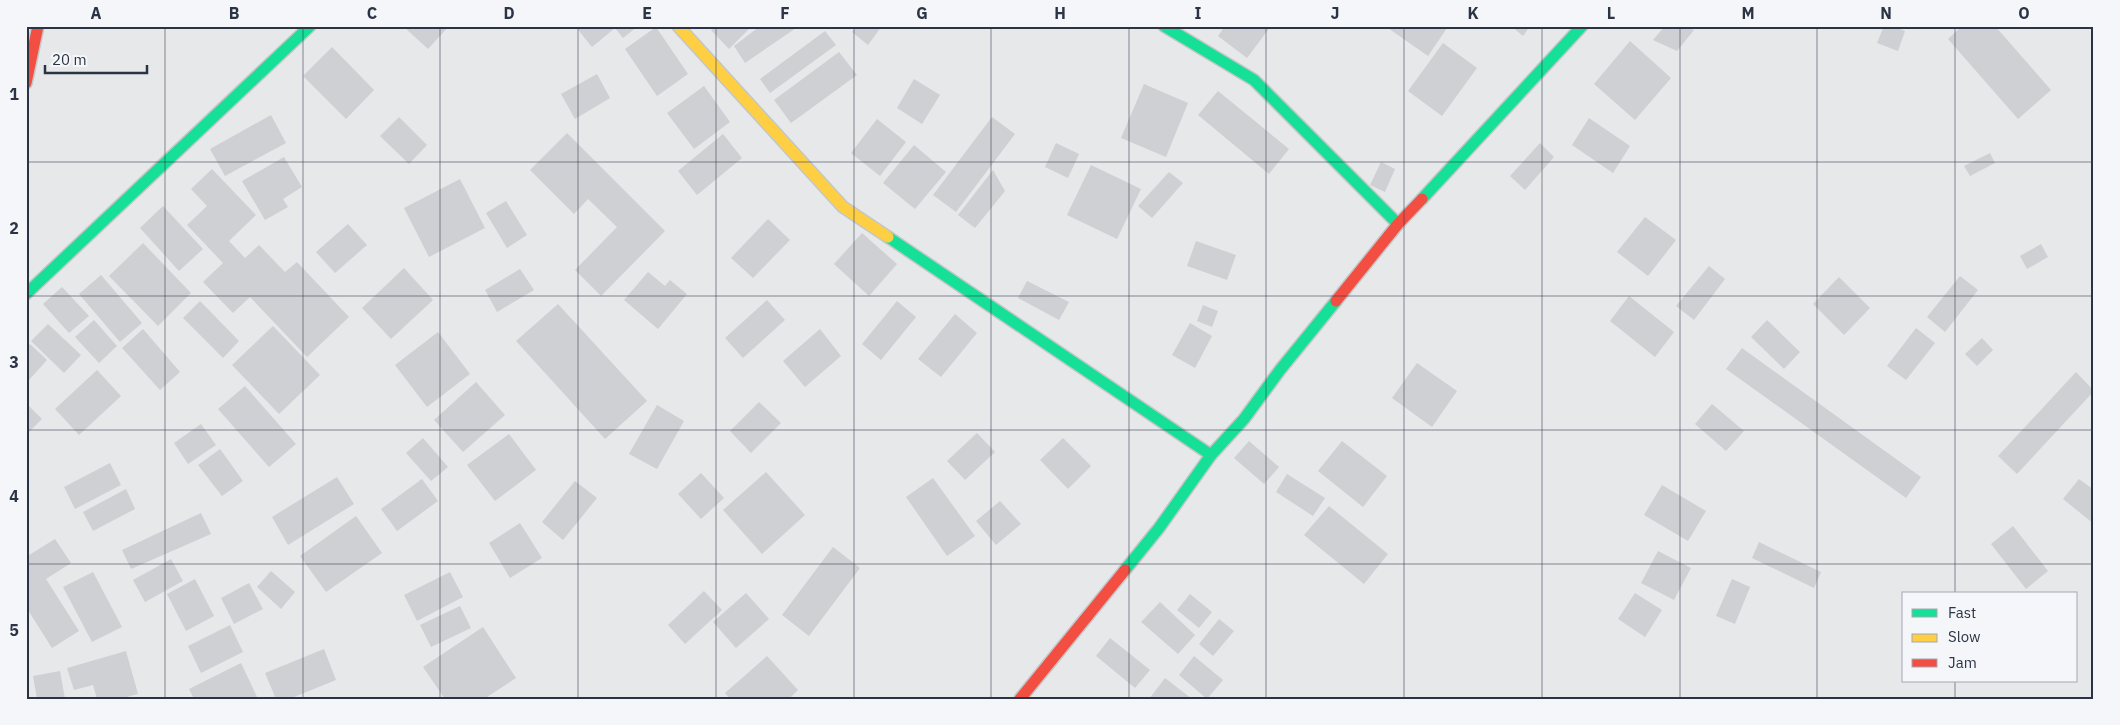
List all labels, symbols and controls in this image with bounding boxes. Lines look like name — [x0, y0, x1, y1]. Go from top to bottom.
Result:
text: A — [91, 3, 102, 23]
text: B — [229, 3, 240, 23]
text: C — [367, 3, 377, 23]
text: D — [503, 3, 515, 23]
text: E — [642, 3, 652, 23]
text: F — [780, 3, 790, 23]
text: G — [916, 3, 928, 23]
text: H — [1054, 3, 1066, 23]
text: I — [1195, 3, 1202, 23]
text: J — [1331, 3, 1339, 23]
text: K — [1467, 3, 1479, 23]
text: L — [1607, 3, 1615, 23]
text: M — [1741, 3, 1755, 23]
text: N — [1880, 3, 1892, 23]
text: O — [2018, 3, 2030, 23]
scale bar — [45, 42, 148, 74]
text: 20 m — [52, 50, 87, 69]
text: 1 — [9, 84, 19, 104]
text: 2 — [9, 218, 19, 238]
text: 3 — [9, 352, 19, 372]
text: 4 — [9, 486, 19, 506]
legend — [1902, 592, 2078, 682]
text: Fast — [1948, 603, 1976, 622]
text: 5 — [9, 620, 19, 640]
text: Slow — [1948, 627, 1981, 646]
text: Jam — [1948, 653, 1977, 672]

